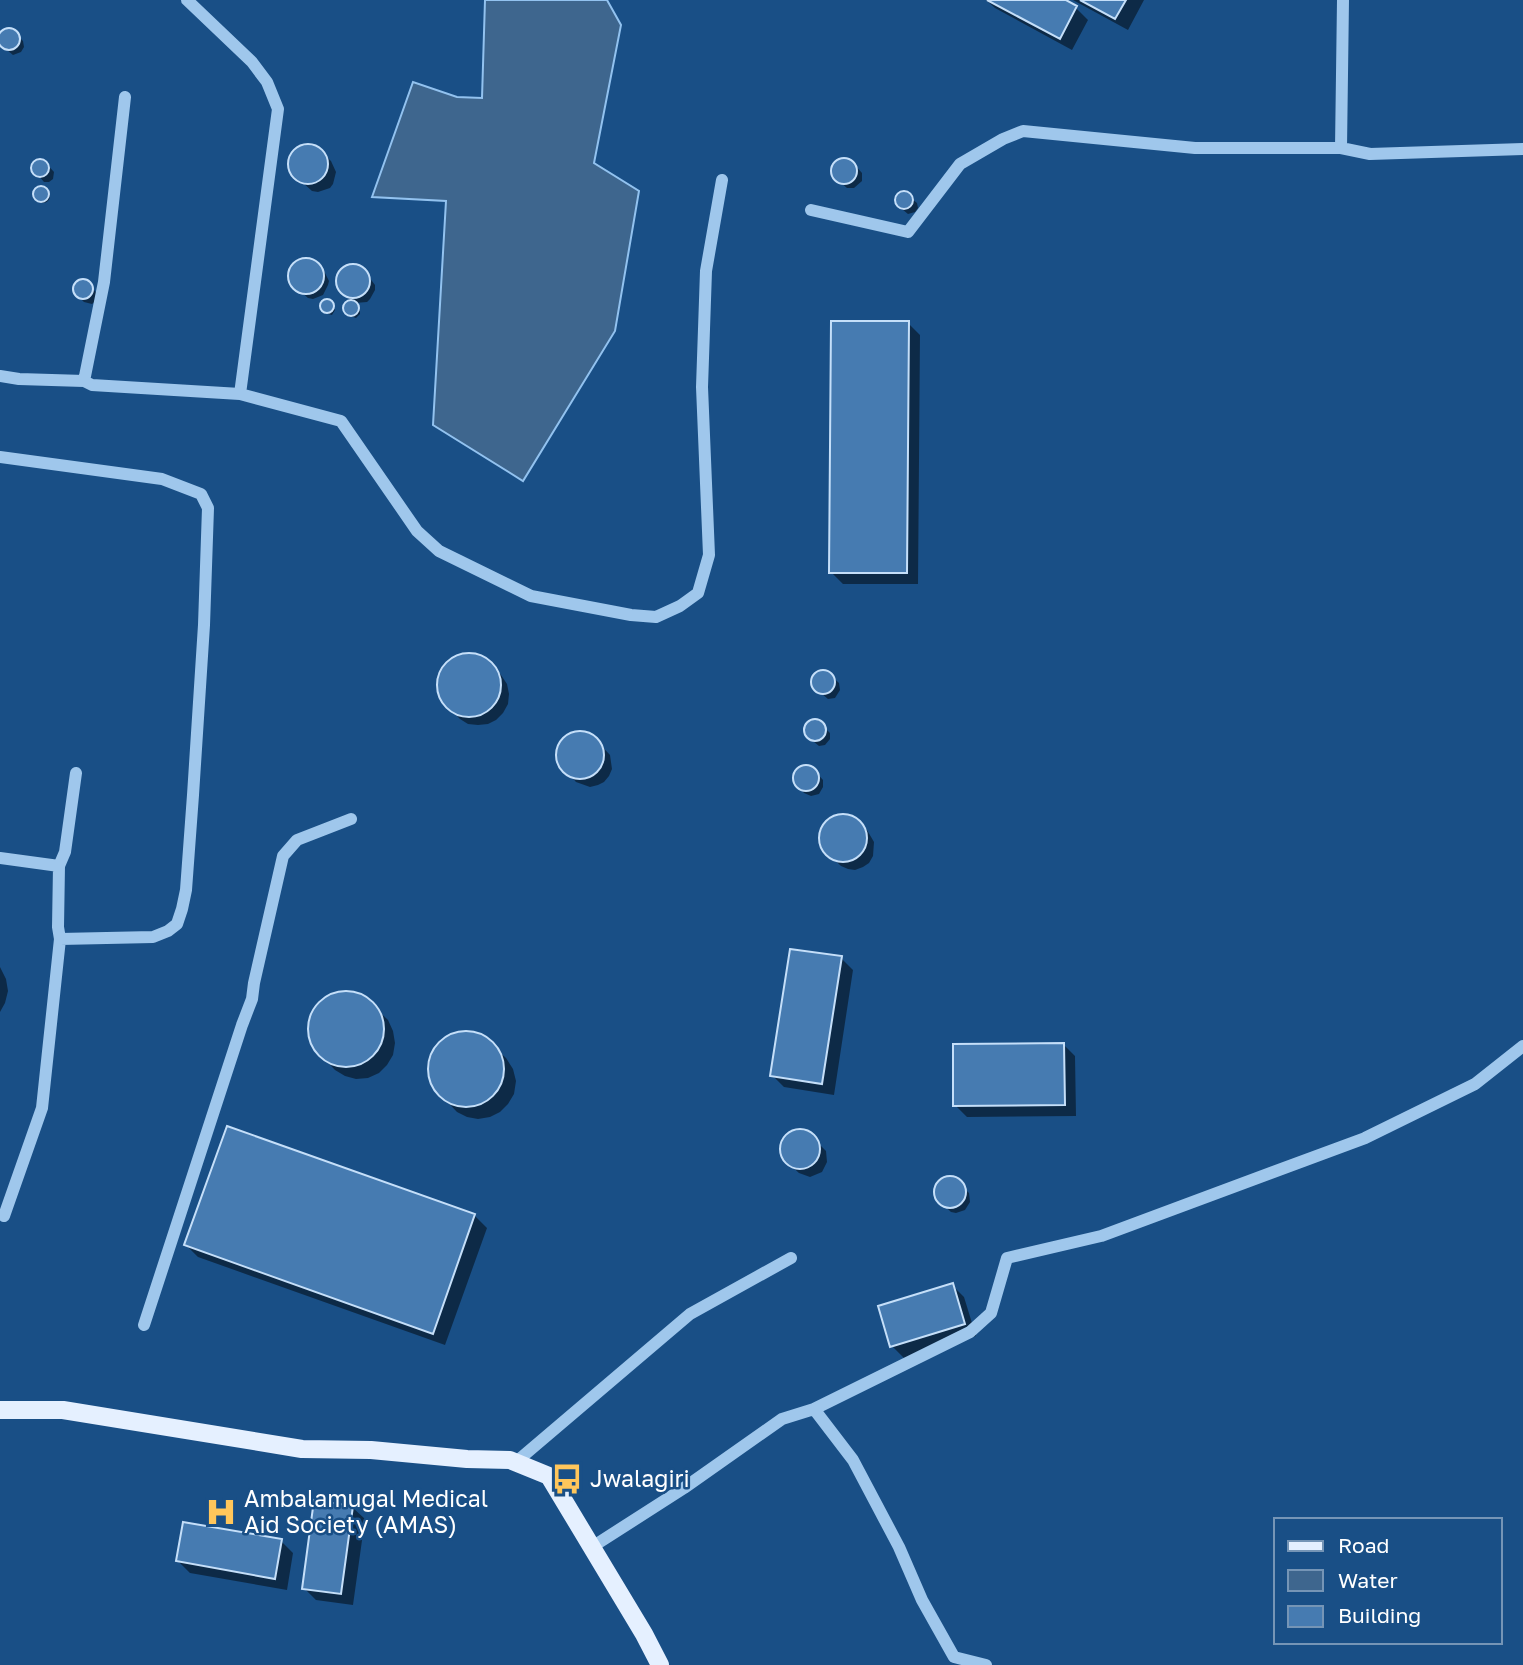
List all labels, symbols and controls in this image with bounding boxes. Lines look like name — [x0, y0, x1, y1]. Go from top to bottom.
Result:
bus stop icon: Jwalagiri — [550, 1462, 584, 1496]
place label: Jwalagiri — [590, 1464, 690, 1492]
place label: Ambalamugal Medical Aid Society (AMAS) — [244, 1484, 488, 1538]
hospital icon: Ambalamugal Medical Aid Society (AMAS) — [204, 1495, 238, 1529]
legend — [1274, 1518, 1502, 1644]
text: Road — [1338, 1532, 1389, 1558]
text: Water — [1338, 1567, 1398, 1593]
text: Building — [1338, 1602, 1421, 1628]

